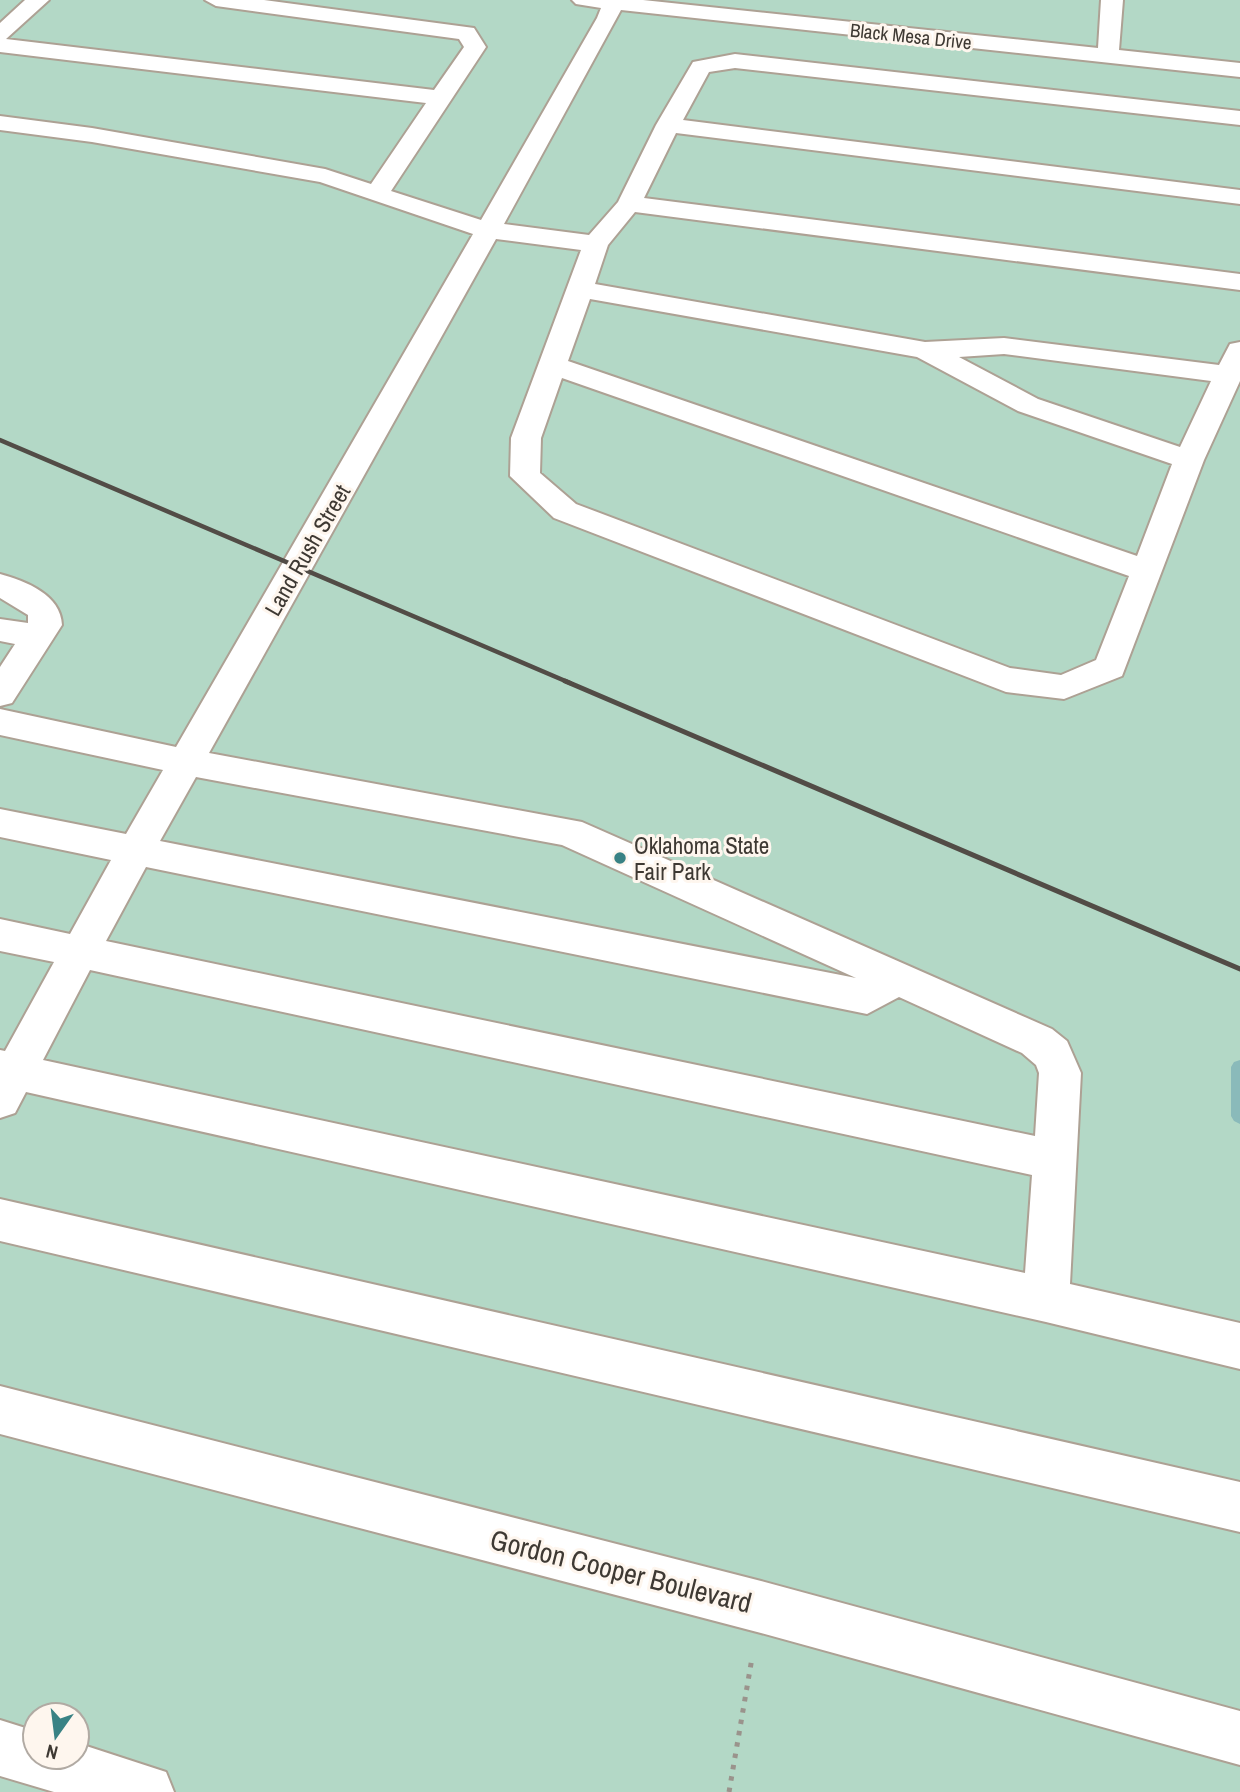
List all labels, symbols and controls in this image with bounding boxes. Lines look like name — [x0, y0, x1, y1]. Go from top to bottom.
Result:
street label: Black Mesa Drive — [849, 17, 973, 55]
street label: Land Rush Street — [257, 479, 357, 621]
place label: Oklahoma State Fair Park — [634, 830, 769, 887]
marker: Oklahoma State Fair Park — [612, 850, 628, 866]
street label: Gordon Cooper Boulevard — [486, 1520, 756, 1622]
north arrow — [21, 1701, 91, 1771]
text: N — [43, 1739, 60, 1766]

